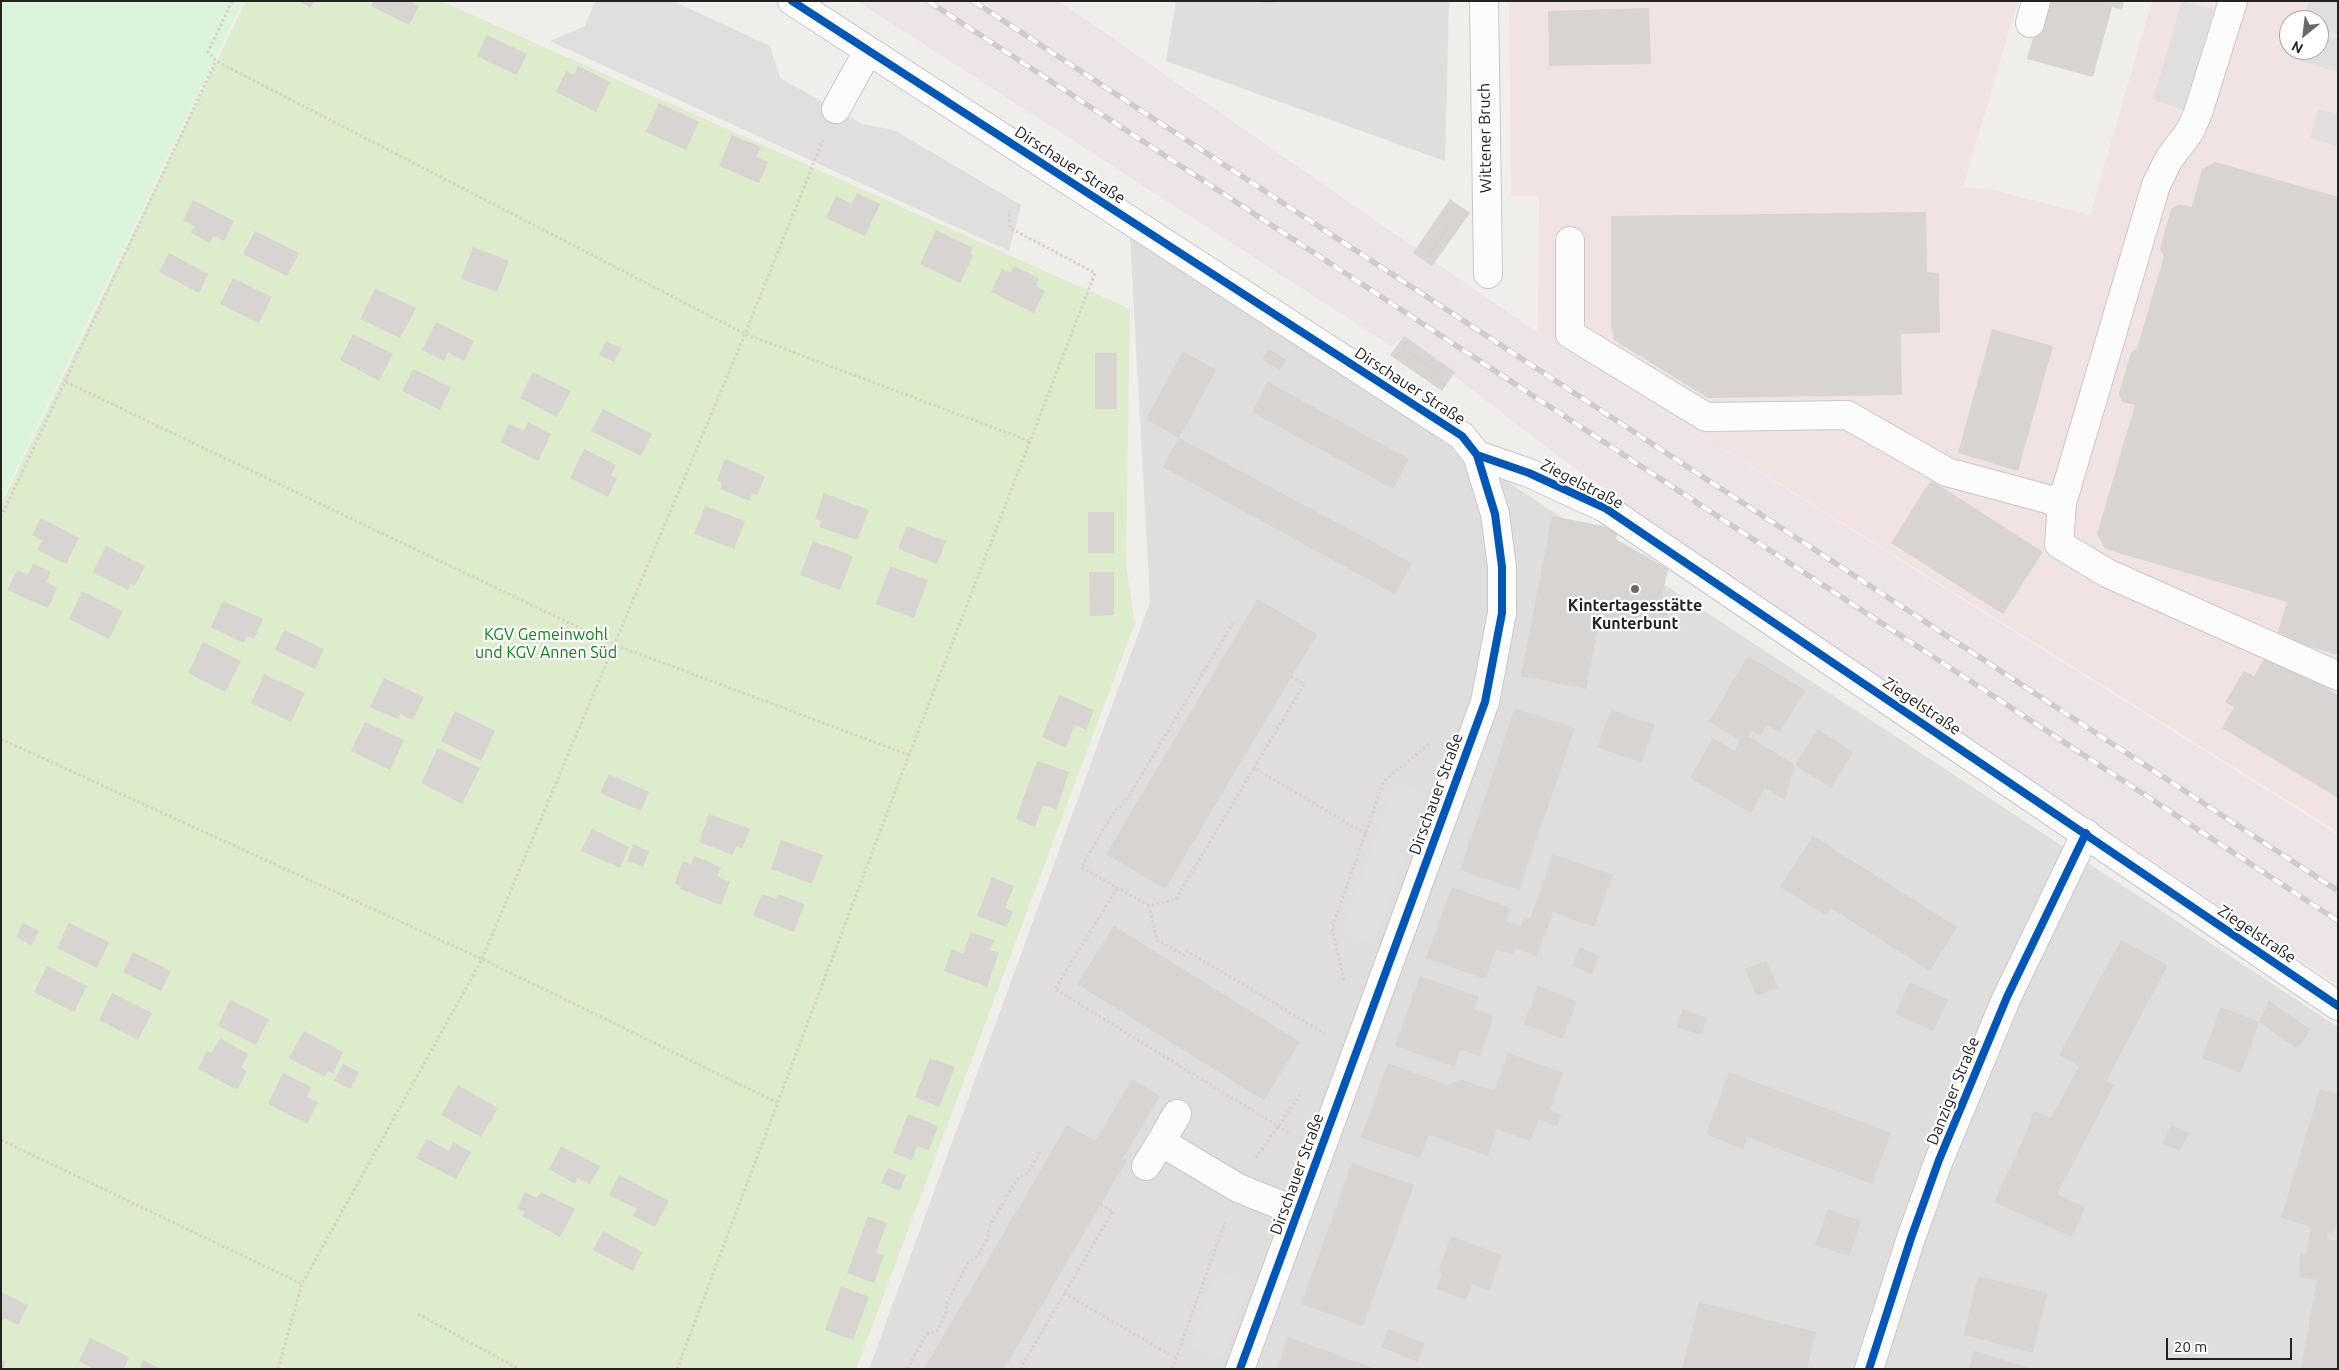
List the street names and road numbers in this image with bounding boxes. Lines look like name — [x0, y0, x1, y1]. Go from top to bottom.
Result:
street label: Wittener Bruch — [1474, 83, 1496, 193]
street label: Dirschauer Straße — [1011, 122, 1129, 208]
street label: Dirschauer Straße — [1351, 343, 1469, 429]
street label: Ziegelstraße — [1537, 455, 1627, 513]
street label: Ziegelstraße — [1879, 673, 1965, 739]
street label: Dirschauer Straße — [1405, 731, 1467, 857]
street label: Ziegelstraße — [2214, 901, 2300, 967]
street label: Danziger Straße — [1923, 1034, 1983, 1148]
street label: Dirschauer Straße — [1266, 1111, 1328, 1237]

